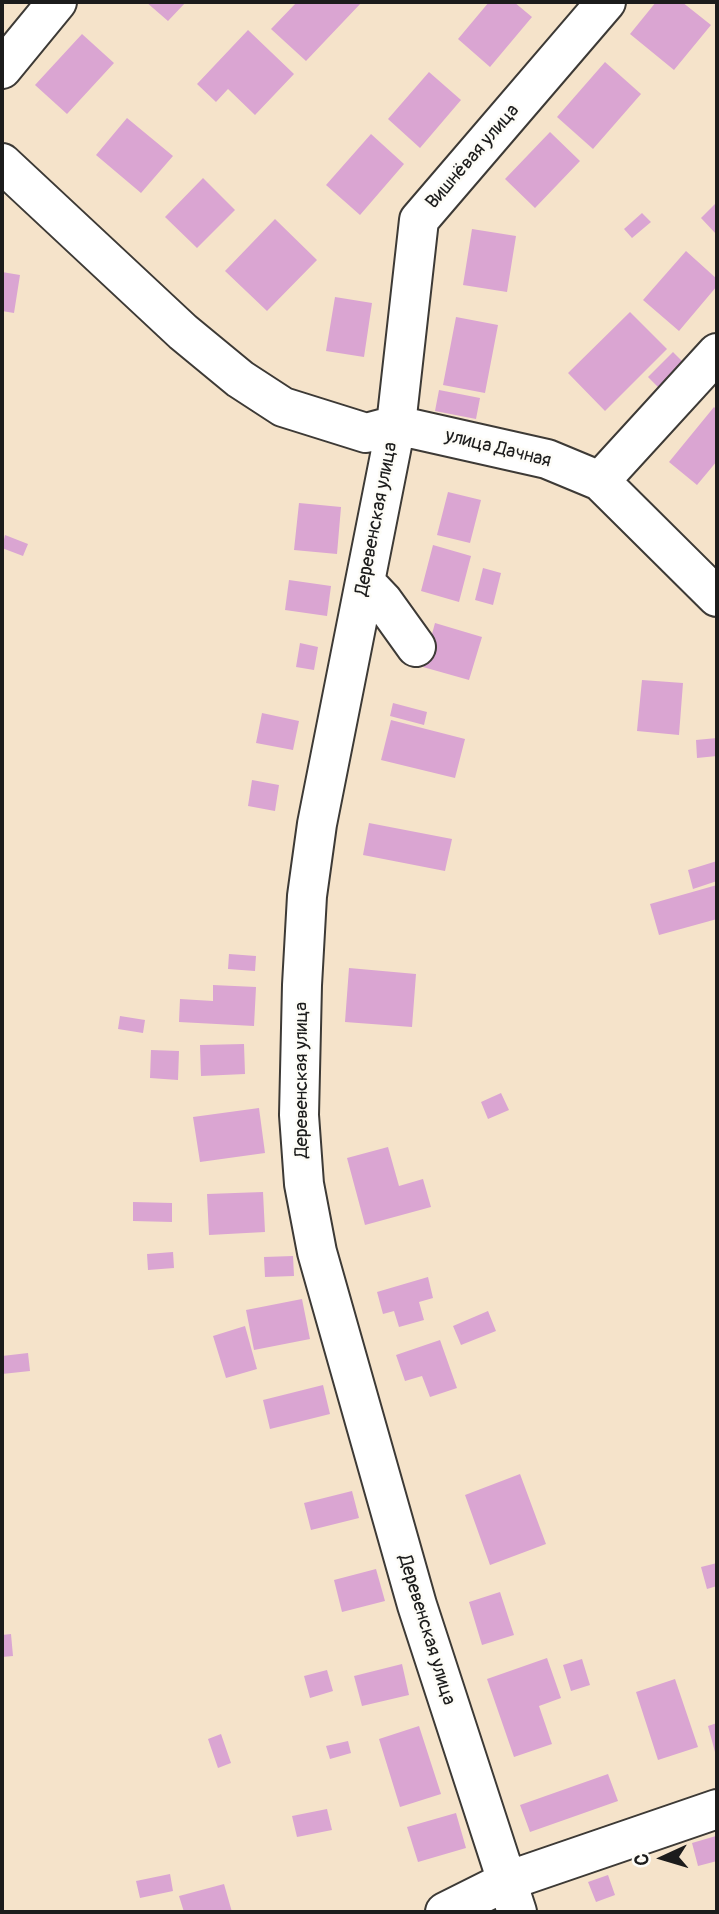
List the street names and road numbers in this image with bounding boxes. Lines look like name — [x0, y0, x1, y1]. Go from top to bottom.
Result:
street label: Вишнёвая улица — [421, 100, 525, 214]
street label: улица Дачная — [443, 425, 553, 473]
street label: Деревенская улица — [351, 440, 403, 598]
street label: Деревенская улица — [291, 1002, 313, 1158]
street label: Деревенская улица — [392, 1552, 460, 1708]

